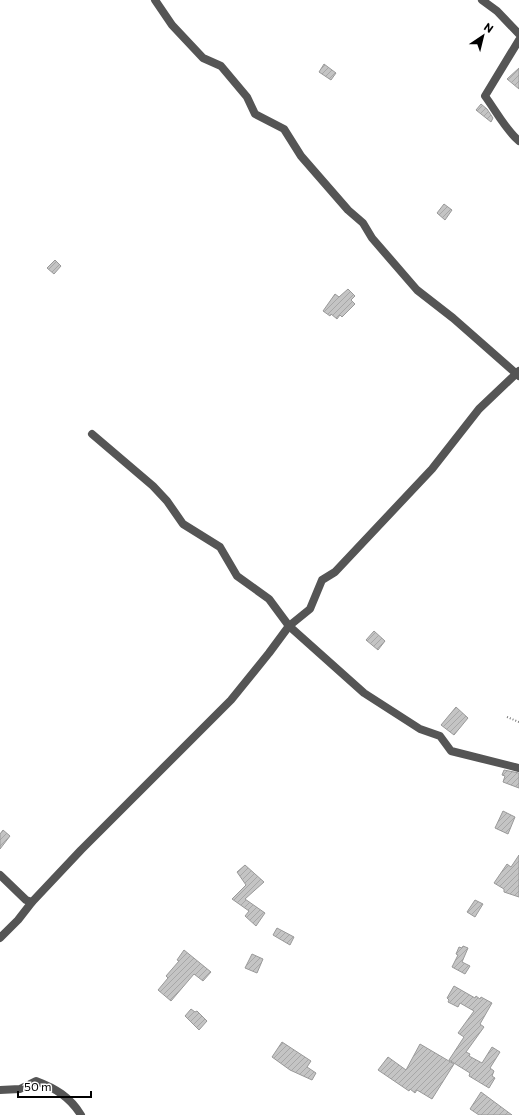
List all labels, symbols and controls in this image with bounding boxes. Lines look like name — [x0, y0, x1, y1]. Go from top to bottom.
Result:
north arrow — [463, 16, 503, 56]
text: N — [482, 20, 496, 35]
scale bar — [18, 1073, 91, 1099]
text: 50 m — [24, 1079, 52, 1093]

